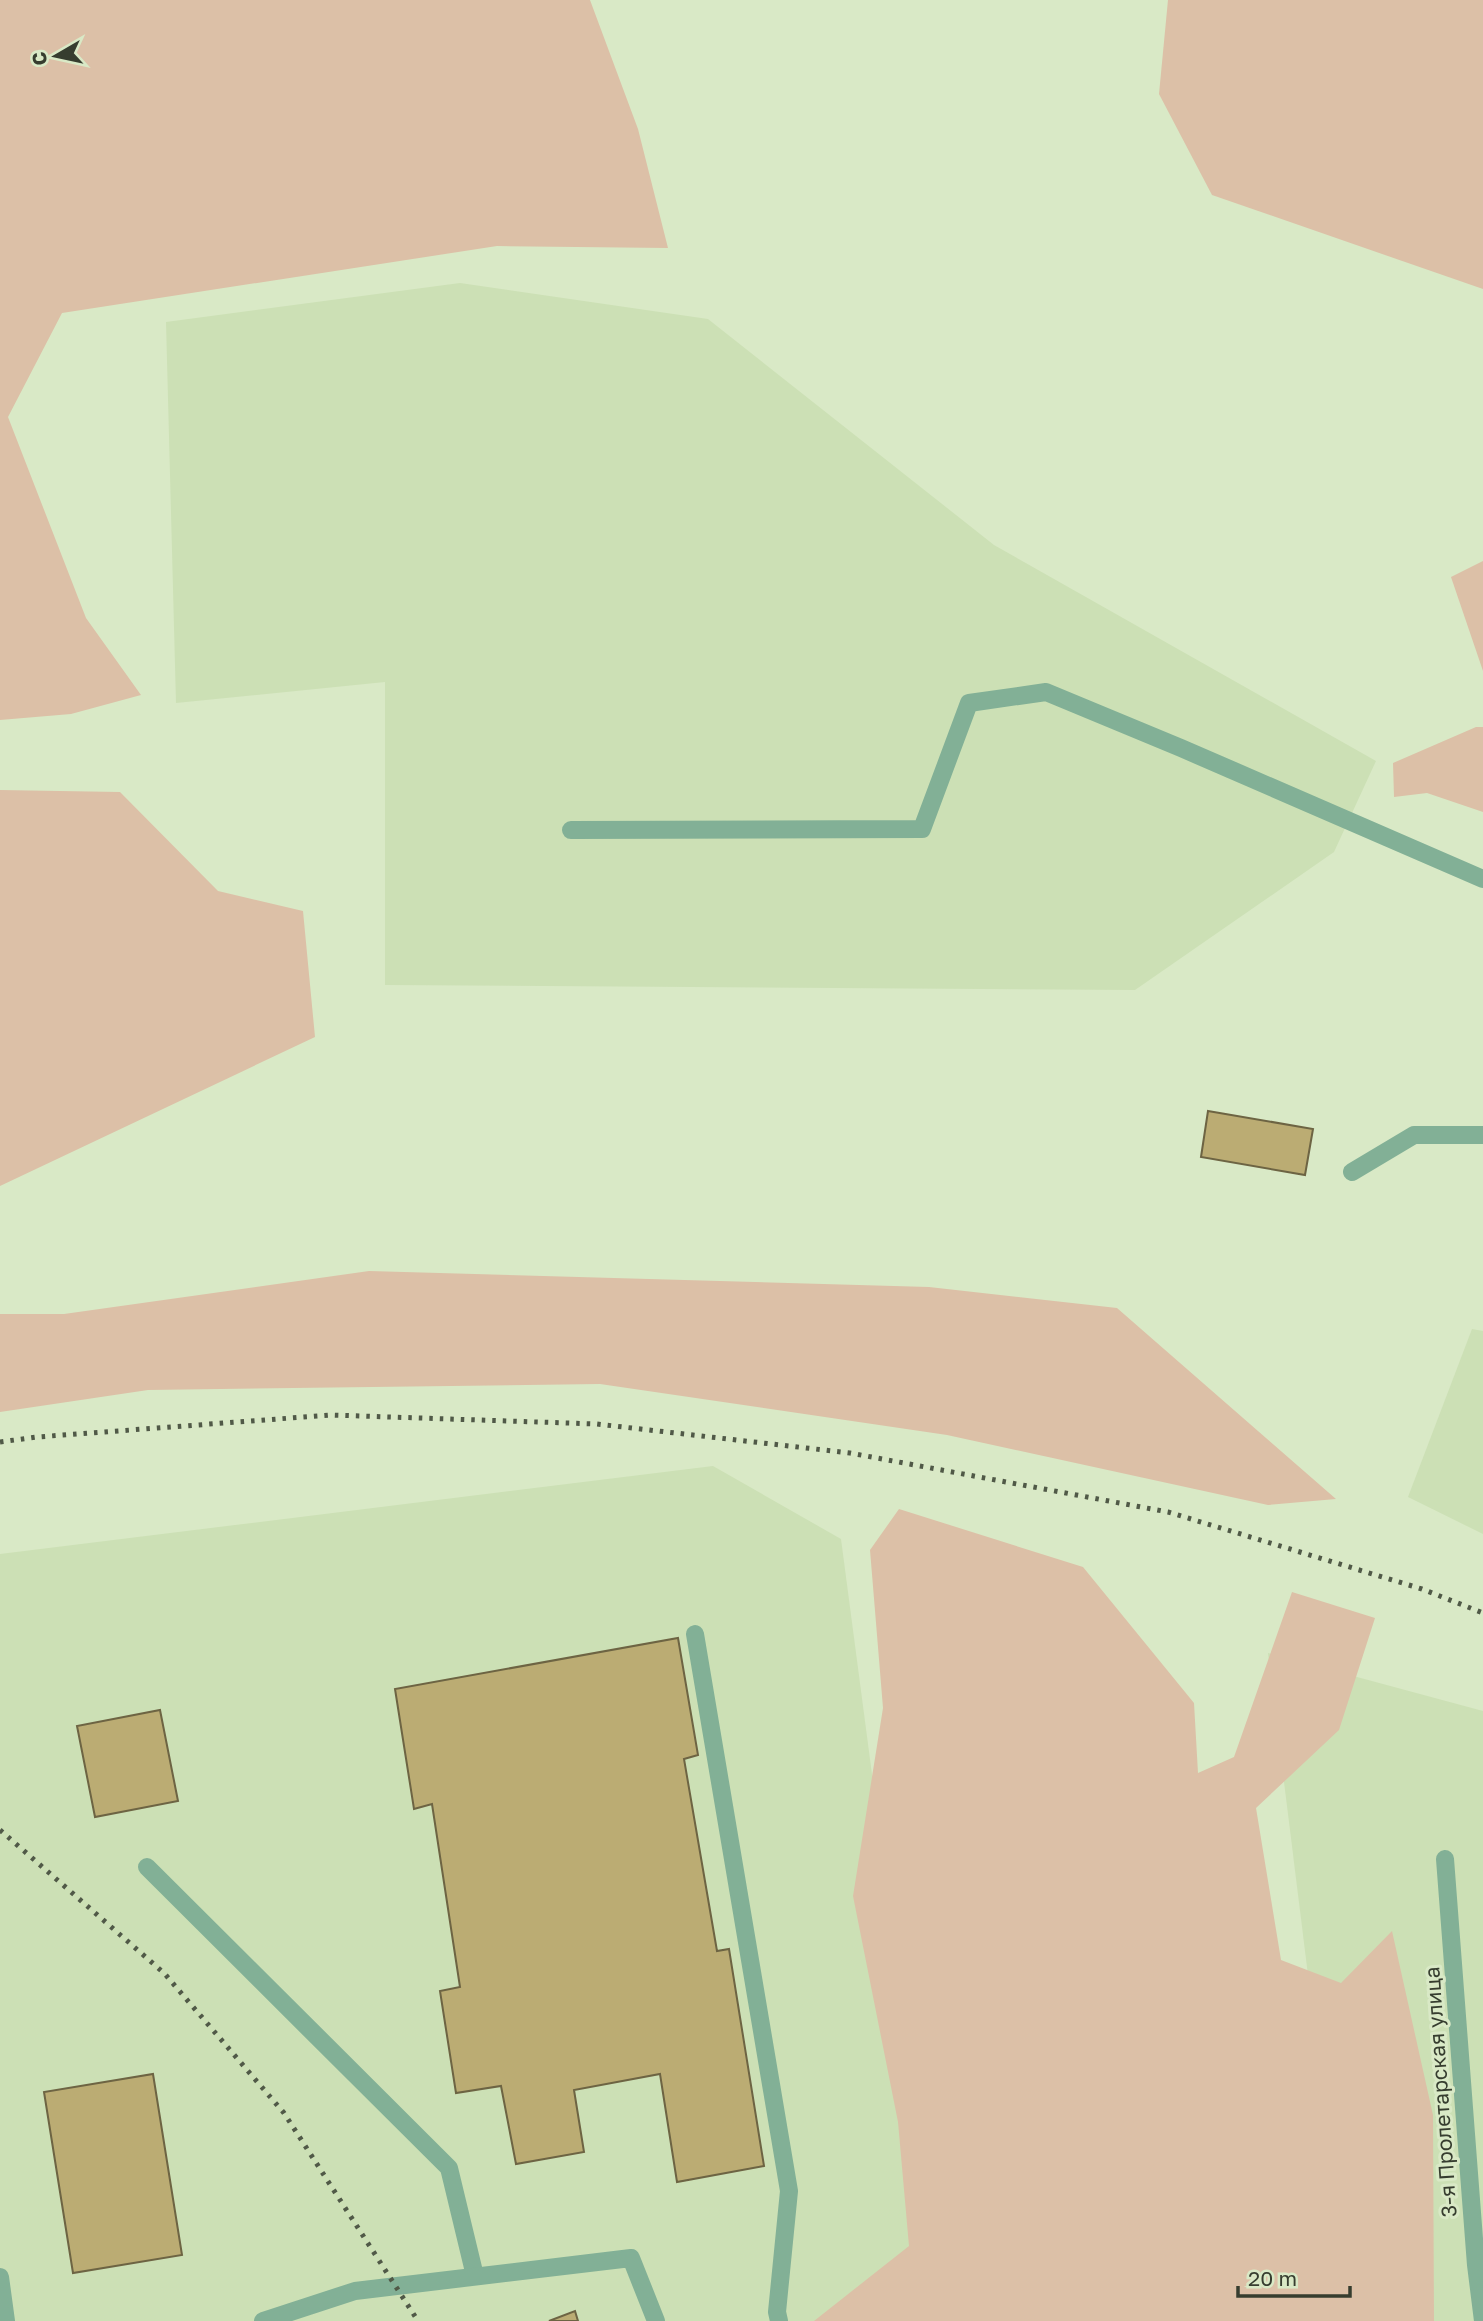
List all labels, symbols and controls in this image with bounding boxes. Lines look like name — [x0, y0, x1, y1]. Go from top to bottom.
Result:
north arrow — [21, 21, 91, 91]
text: С — [26, 50, 51, 67]
street label: 3-я Пролетарская улица — [1418, 1966, 1462, 2218]
scale bar — [1238, 2254, 1350, 2298]
text: 20 m — [1248, 2265, 1297, 2291]

